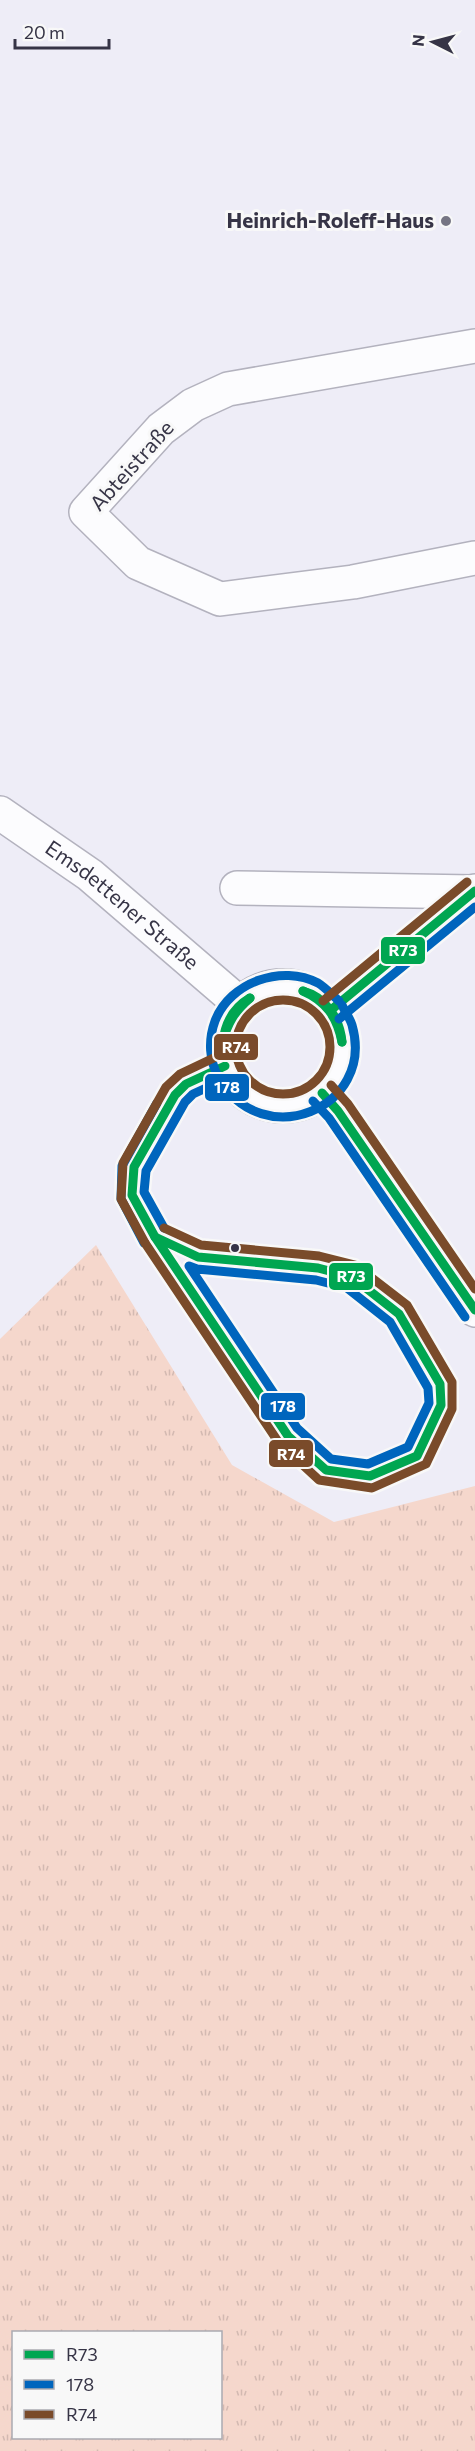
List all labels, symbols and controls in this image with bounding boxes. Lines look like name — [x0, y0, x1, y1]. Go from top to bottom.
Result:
scale bar — [15, 12, 110, 50]
north arrow — [403, 12, 463, 72]
text: 20 m — [24, 21, 65, 43]
text: N — [408, 33, 428, 47]
place label: Heinrich-Roleff-Haus — [226, 207, 434, 232]
marker: Heinrich-Roleff-Haus — [439, 214, 453, 228]
street label: Abteistraße — [84, 415, 178, 515]
street label: Emsdettener Straße — [41, 834, 205, 974]
line badge: R73 — [380, 936, 426, 965]
text: R73 — [388, 940, 418, 959]
line badge: R74 — [213, 1033, 259, 1061]
text: R74 — [222, 1037, 251, 1056]
line badge: 178 — [204, 1073, 250, 1102]
text: 178 — [214, 1077, 240, 1096]
unlabelled marker — [229, 1242, 241, 1254]
line badge: R73 — [328, 1262, 374, 1291]
text: R73 — [336, 1266, 366, 1285]
line badge: 178 — [260, 1392, 306, 1421]
text: 178 — [270, 1396, 296, 1415]
line badge: R74 — [268, 1439, 314, 1468]
text: R74 — [277, 1444, 306, 1463]
legend — [12, 2331, 222, 2439]
text: R73 — [66, 2343, 98, 2365]
text: 178 — [66, 2373, 94, 2395]
text: R74 — [66, 2403, 97, 2425]

